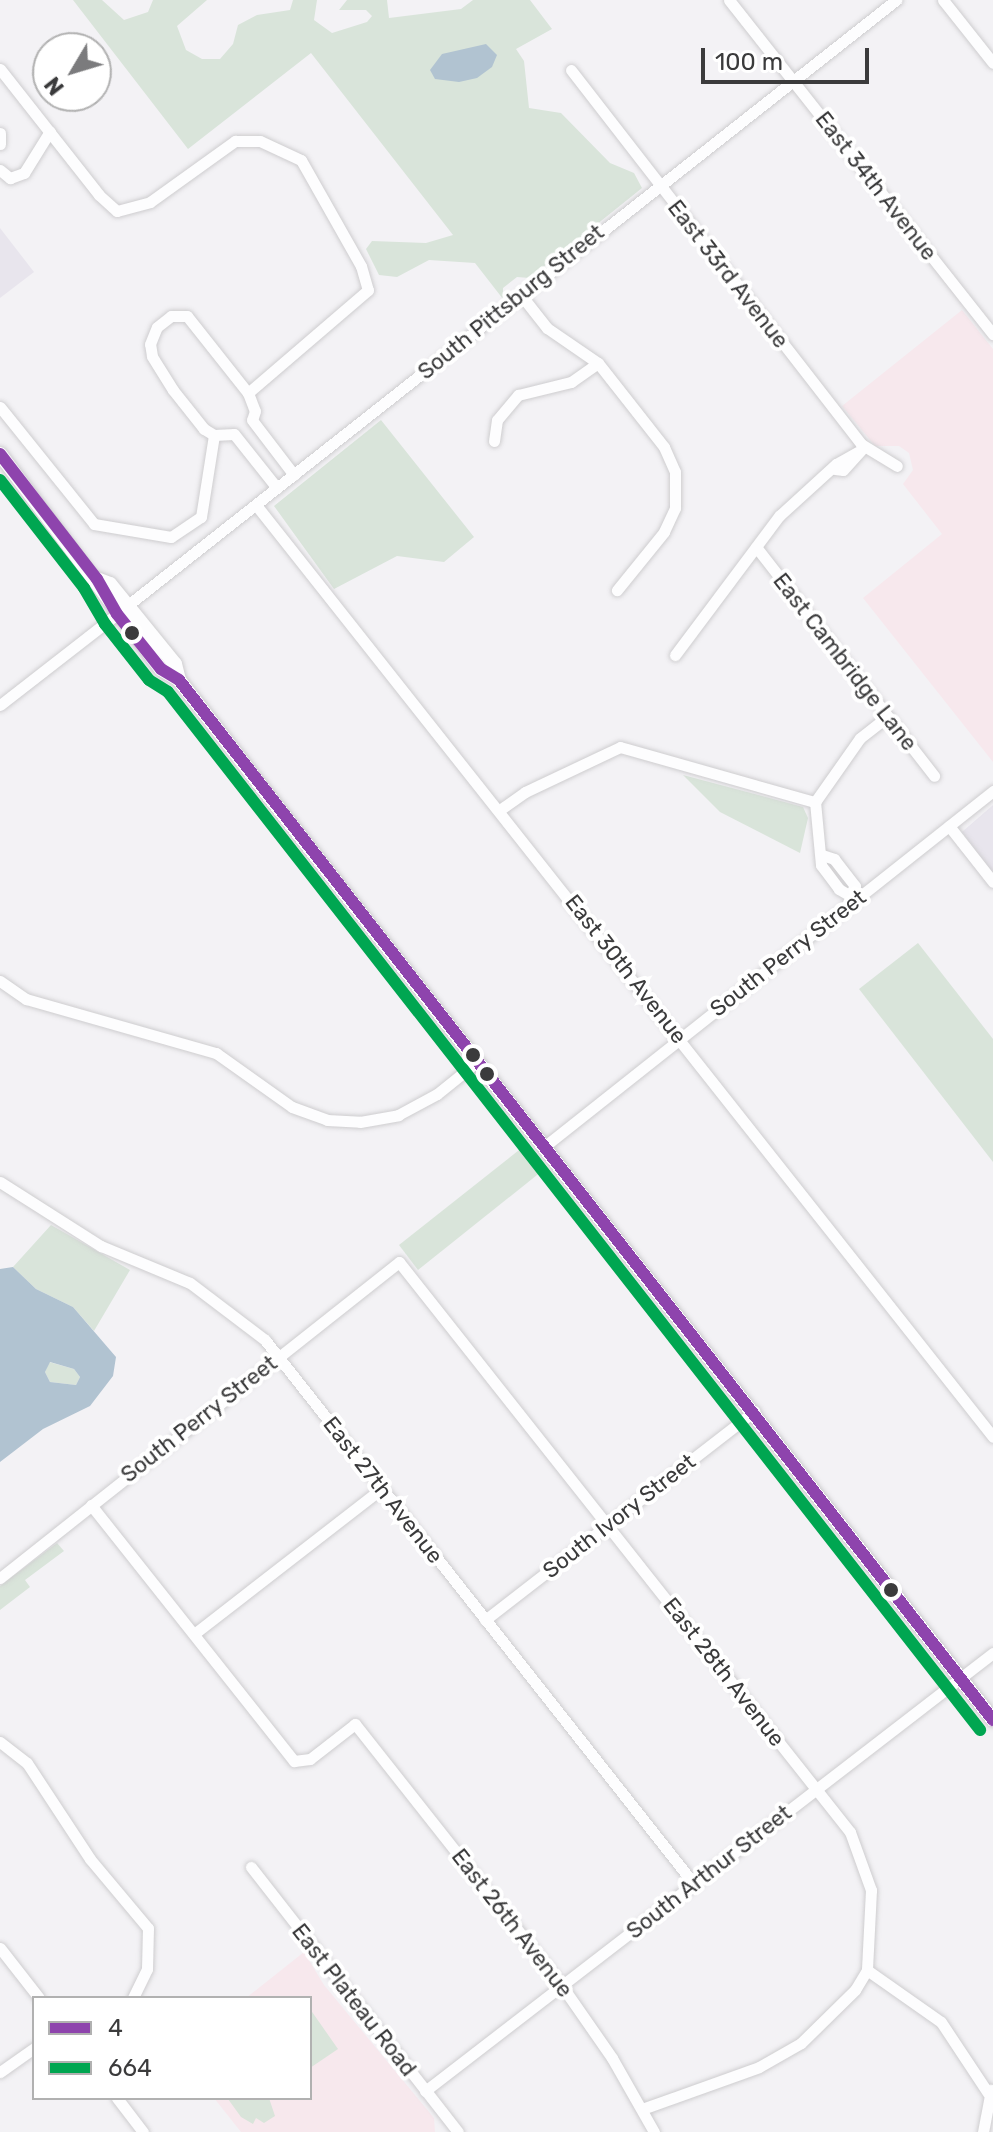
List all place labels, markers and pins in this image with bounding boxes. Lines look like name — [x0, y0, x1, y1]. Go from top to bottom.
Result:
unlabelled marker — [124, 625, 140, 641]
unlabelled marker — [465, 1047, 481, 1063]
unlabelled marker — [479, 1066, 495, 1082]
unlabelled marker — [883, 1582, 899, 1598]

